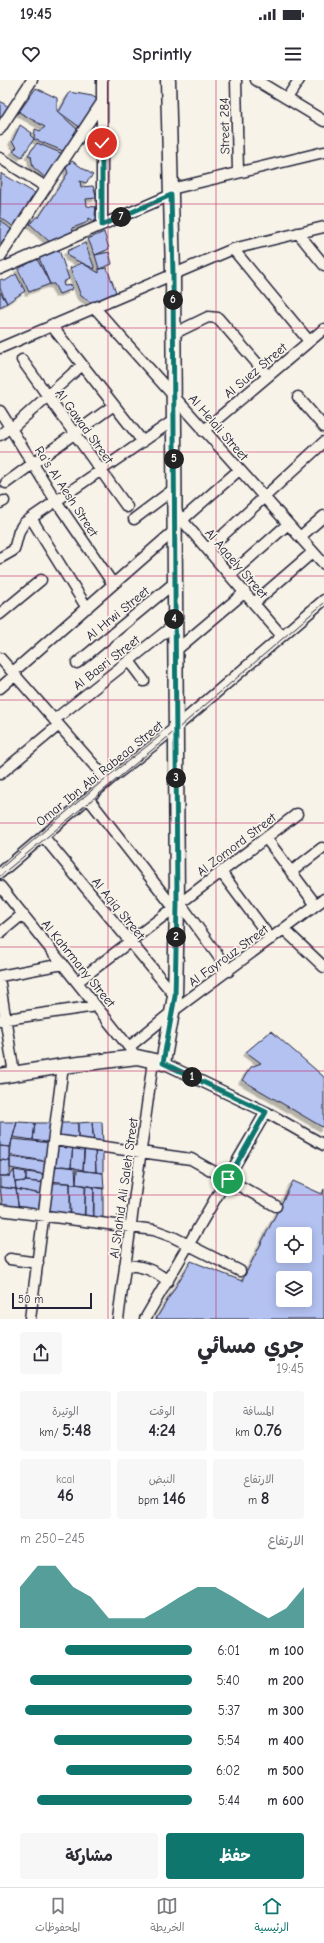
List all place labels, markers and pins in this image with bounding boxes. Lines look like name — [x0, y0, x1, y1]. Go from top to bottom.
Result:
pin — [85, 126, 119, 160]
pin: 7 — [111, 207, 131, 227]
pin: 6 — [163, 290, 183, 310]
pin: 5 — [164, 449, 184, 469]
pin: 4 — [164, 609, 184, 629]
pin: 3 — [166, 768, 186, 788]
pin: 2 — [166, 927, 186, 947]
pin: 1 — [182, 1067, 202, 1087]
pin — [211, 1162, 245, 1196]

